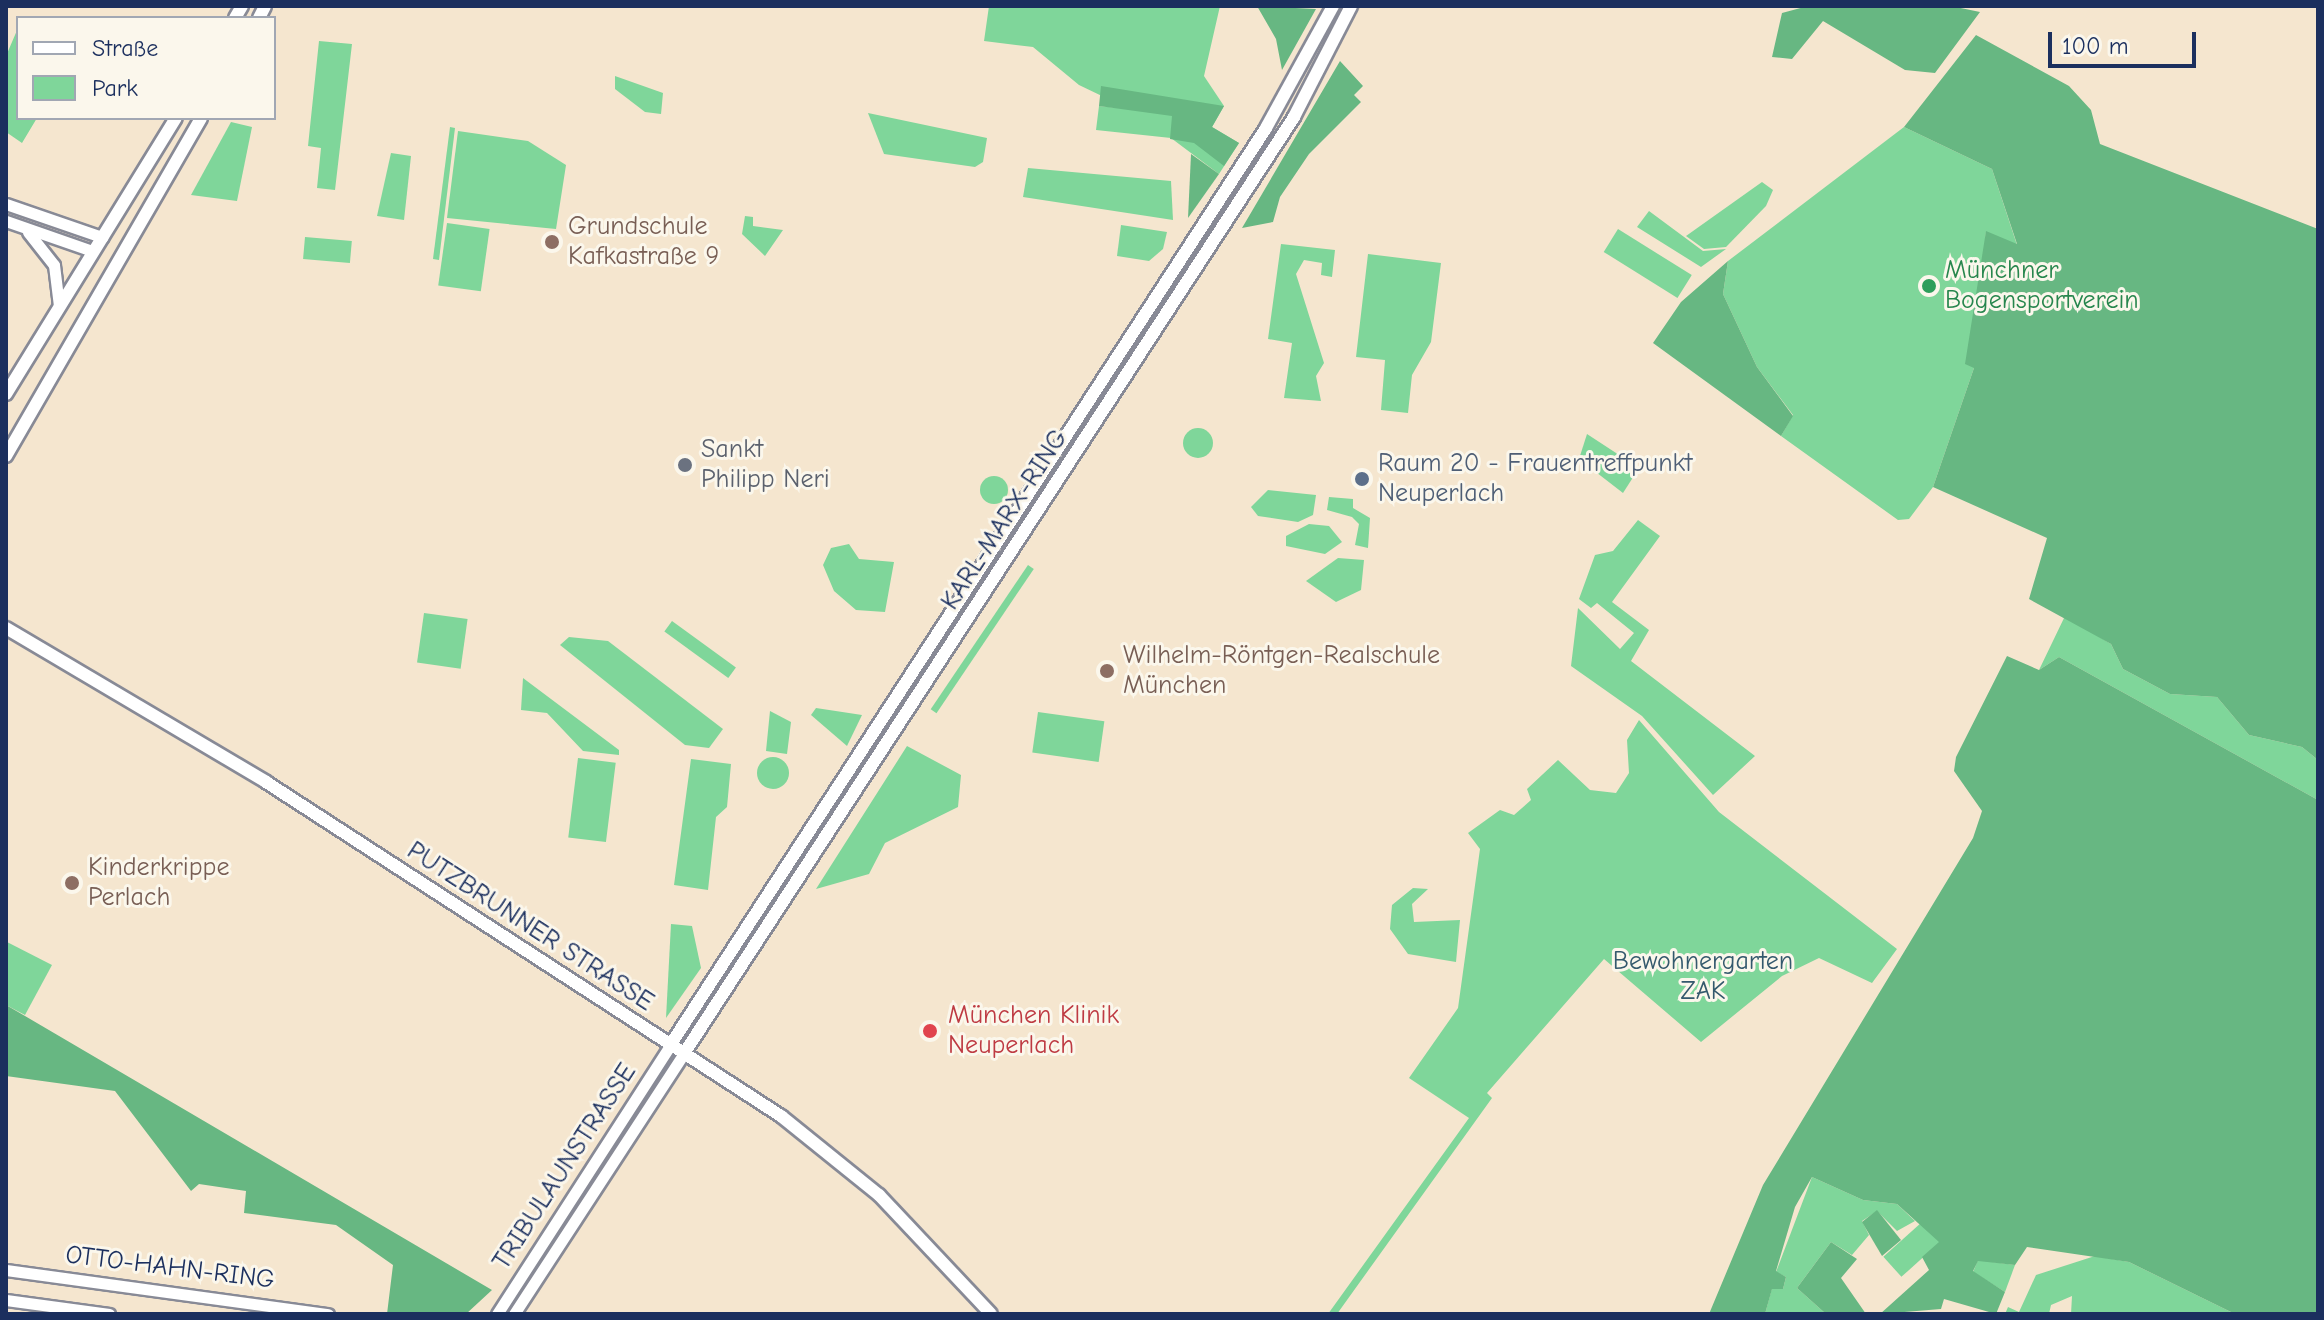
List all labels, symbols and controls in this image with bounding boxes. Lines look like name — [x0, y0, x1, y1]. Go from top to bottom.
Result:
legend — [16, 16, 276, 120]
scale bar — [2052, 16, 2200, 66]
text: 100 m — [2062, 32, 2129, 60]
text: Straße — [92, 34, 158, 62]
text: Park — [92, 74, 138, 102]
place label: Grundschule Kafkastraße 9 — [568, 211, 719, 272]
marker: Grundschule Kafkastraße 9 — [543, 233, 561, 251]
place label: Münchner Bogensportverein — [1945, 255, 2139, 316]
marker: Münchner Bogensportverein — [1920, 277, 1938, 295]
street label: KARL-MARX-RING — [935, 424, 1075, 616]
place label: Sankt Philipp Neri — [701, 434, 830, 496]
place label: Raum 20 - Frauentreffpunkt Neuperlach — [1378, 448, 1693, 510]
marker: Sankt Philipp Neri — [676, 456, 694, 474]
marker: Raum 20 - Frauentreffpunkt Neuperlach — [1353, 470, 1371, 488]
place label: Wilhelm-Röntgen-Realschule München — [1123, 640, 1440, 702]
marker: Wilhelm-Röntgen-Realschule München — [1098, 662, 1116, 680]
street label: PUTZBRUNNER STRASSE — [401, 836, 659, 1018]
place label: Kinderkrippe Perlach — [88, 852, 229, 914]
marker: Kinderkrippe Perlach — [63, 874, 81, 892]
park label: Bewohnergarten ZAK — [1613, 946, 1793, 1008]
place label: München Klinik Neuperlach — [948, 1000, 1119, 1062]
marker: München Klinik Neuperlach — [919, 1020, 941, 1042]
street label: TRIBULAUNSTRASSE — [487, 1058, 643, 1276]
street label: OTTO-HAHN-RING — [64, 1240, 276, 1296]

